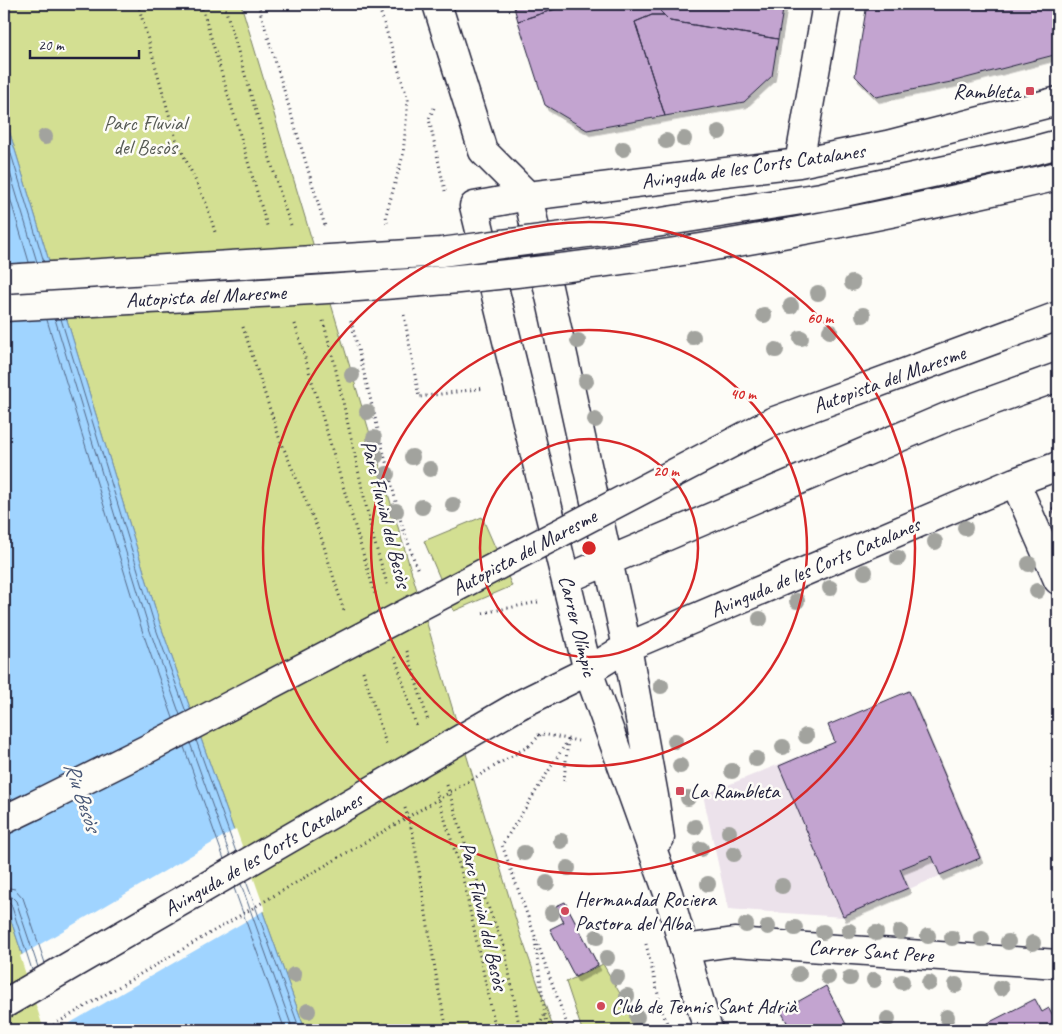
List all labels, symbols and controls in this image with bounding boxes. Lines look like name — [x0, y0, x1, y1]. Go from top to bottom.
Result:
scale bar — [30, 28, 139, 60]
text: 20 m — [38, 36, 65, 55]
place label: Rambleta — [953, 78, 1022, 104]
marker: Rambleta — [1024, 85, 1036, 97]
park label: Parc Fluvial del Besòs — [104, 110, 190, 160]
street label: Avinguda de les Corts Catalanes — [640, 137, 868, 195]
street label: Autopista del Maresme — [125, 279, 288, 313]
text: 60 m — [807, 309, 834, 328]
street label: Autopista del Maresme — [809, 339, 970, 419]
text: 40 m — [730, 385, 757, 404]
street label: Parc Fluvial del Besòs — [355, 438, 417, 592]
text: 20 m — [653, 462, 680, 481]
street label: Autopista del Maresme — [447, 502, 602, 601]
street label: Avinguda de les Corts Catalanes — [706, 510, 925, 623]
centre of rings — [580, 539, 598, 557]
street label: Carrer Olímpic — [553, 573, 603, 680]
water label: Riu Besòs — [57, 758, 108, 839]
place label: La Rambleta — [690, 778, 781, 804]
marker: La Rambleta — [674, 785, 686, 797]
street label: Avinguda de les Corts Catalanes — [159, 786, 369, 922]
street label: Parc Fluvial del Besòs — [454, 839, 514, 994]
place label: Hermandad Rociera Pastora del Alba — [575, 886, 718, 936]
marker: Hermandad Rociera Pastora del Alba — [559, 905, 571, 917]
street label: Carrer Sant Pere — [808, 934, 935, 968]
place label: Club de Tennis Sant Adrià — [611, 993, 798, 1019]
marker: Club de Tennis Sant Adrià — [595, 1000, 607, 1012]

